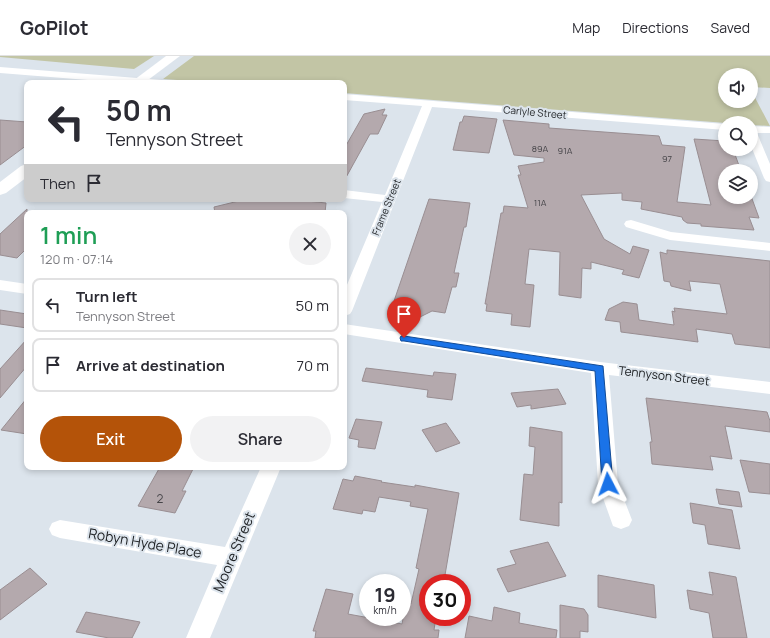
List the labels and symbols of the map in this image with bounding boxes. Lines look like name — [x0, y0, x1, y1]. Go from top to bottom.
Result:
street label: Carlyle Street — [503, 102, 567, 122]
house number: 89A — [532, 142, 549, 155]
house number: 91A — [558, 144, 573, 157]
house number: 97 — [662, 152, 672, 165]
street label: Frame Street — [368, 177, 404, 237]
house number: 11A — [534, 196, 547, 209]
pin — [387, 297, 421, 338]
street label: Tennyson Street — [618, 361, 711, 390]
position arrow — [587, 463, 629, 505]
house number: 2 — [157, 490, 164, 507]
street label: Moore Street — [208, 508, 259, 595]
street label: Robyn Hyde Place — [87, 523, 203, 562]
speed limit sign: 30 — [419, 574, 471, 626]

